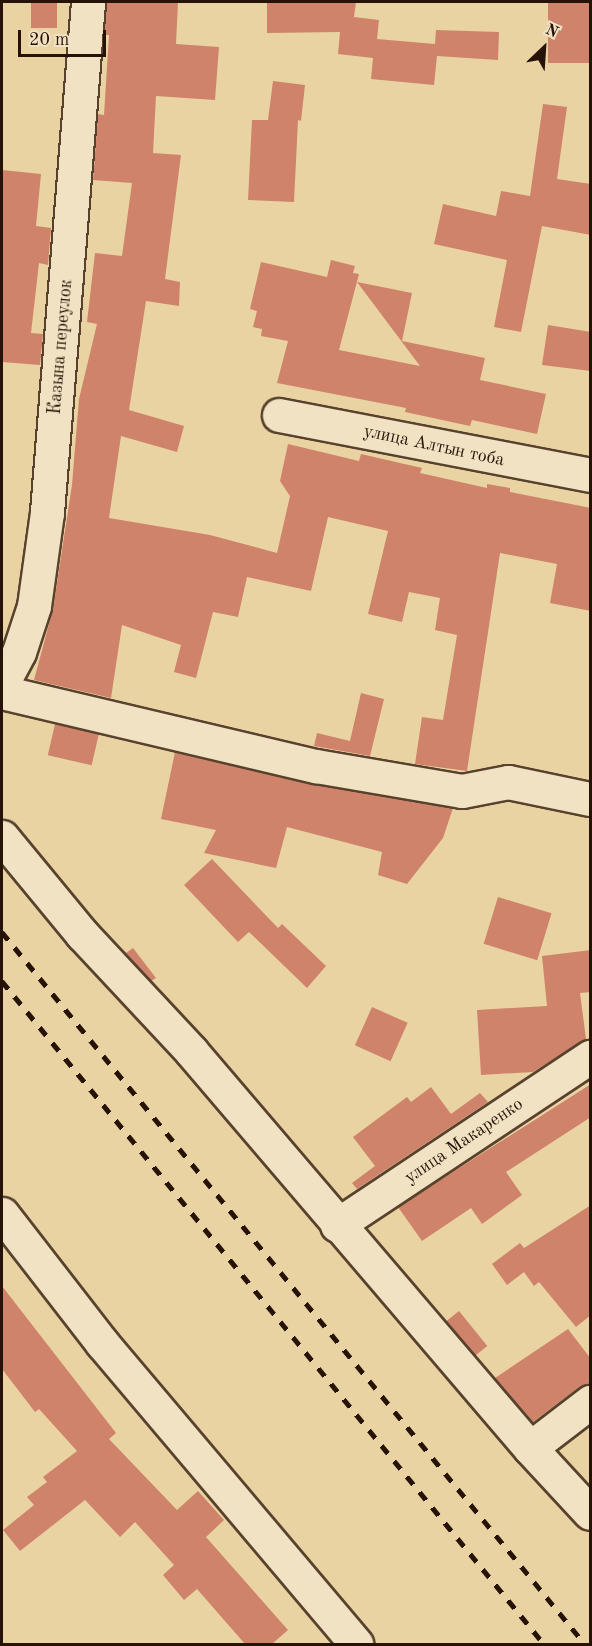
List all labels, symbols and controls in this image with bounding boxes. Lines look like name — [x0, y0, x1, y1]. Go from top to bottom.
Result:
scale bar — [21, 18, 110, 56]
north arrow — [514, 18, 574, 78]
text: N — [543, 22, 561, 42]
text: 20 m — [29, 31, 69, 49]
street label: Казына переулок — [44, 278, 78, 416]
street label: улица Алтын тоба — [362, 421, 506, 471]
street label: улица Макаренко — [401, 1093, 527, 1189]

